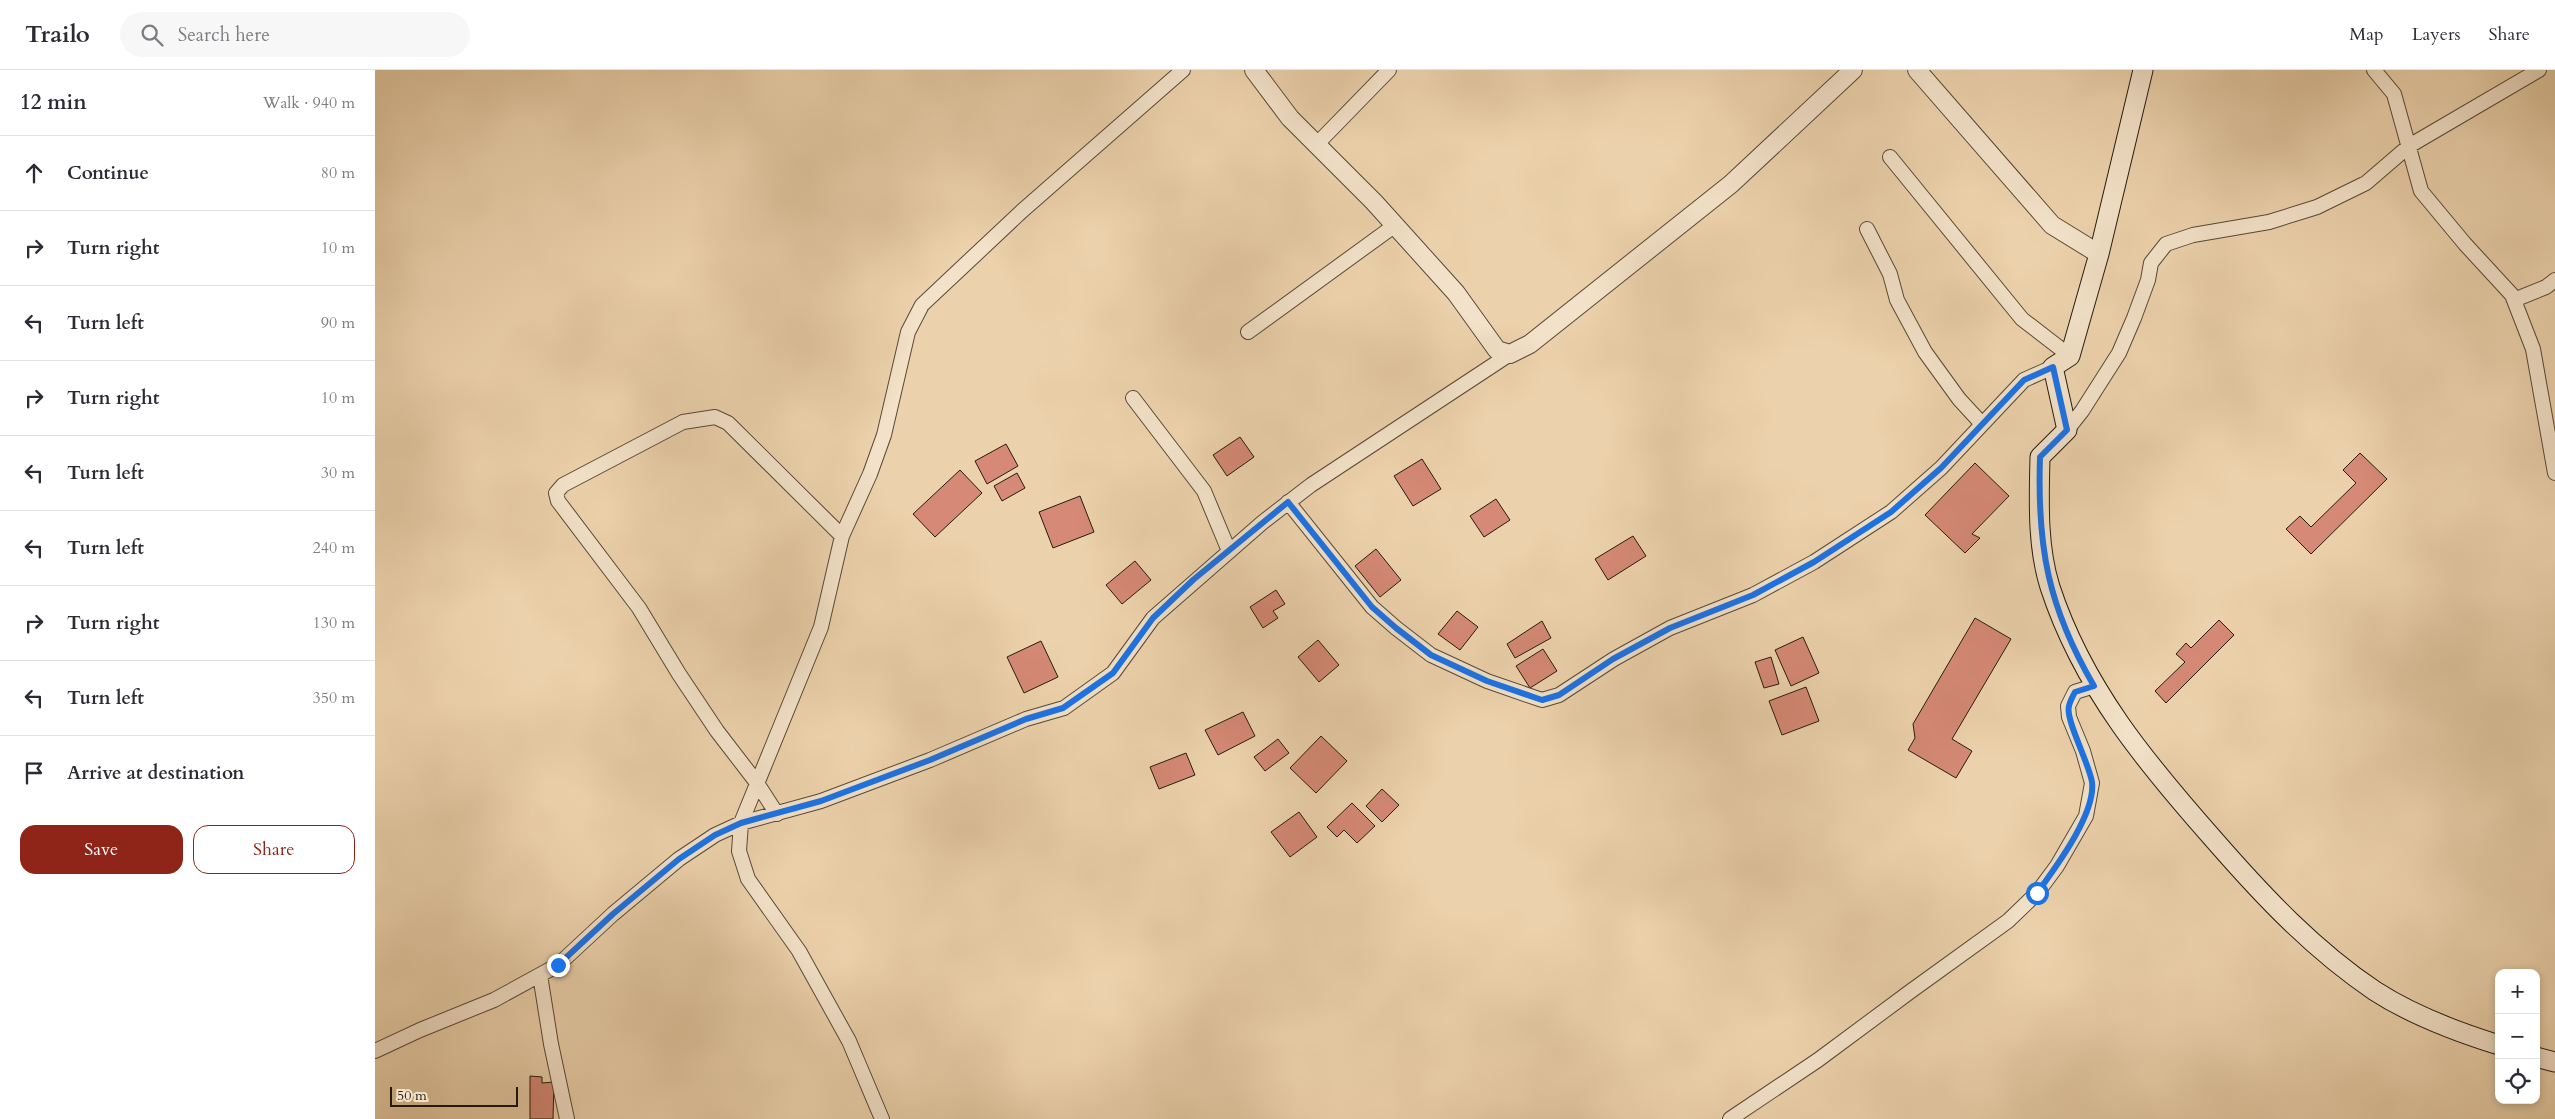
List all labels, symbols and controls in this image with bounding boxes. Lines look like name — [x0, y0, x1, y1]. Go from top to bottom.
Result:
search box — [120, 12, 470, 57]
text: Trailo — [25, 18, 90, 51]
icon: search — [138, 21, 166, 49]
text: Search here — [178, 22, 270, 48]
text: Map — [2349, 22, 2384, 47]
text: Layers — [2412, 22, 2461, 47]
text: Share — [2489, 22, 2530, 47]
text: 12 min — [20, 88, 87, 117]
text: Walk · 940 m — [263, 92, 355, 114]
icon: ahead — [20, 159, 48, 187]
text: Continue — [67, 160, 149, 186]
text: 80 m — [321, 162, 355, 184]
icon: right — [20, 234, 48, 262]
text: Turn right — [67, 235, 159, 261]
text: 10 m — [321, 237, 355, 259]
icon: left — [20, 309, 48, 337]
text: Turn left — [67, 310, 144, 336]
text: 90 m — [321, 312, 355, 334]
icon: right — [20, 384, 48, 412]
text: Turn right — [67, 385, 159, 411]
text: 10 m — [321, 387, 355, 409]
icon: left — [20, 459, 48, 487]
text: Turn left — [67, 460, 144, 486]
text: 30 m — [321, 462, 355, 484]
icon: left — [20, 534, 48, 562]
text: Turn left — [67, 535, 144, 561]
text: 240 m — [313, 537, 355, 559]
icon: right — [20, 609, 48, 637]
text: Turn right — [67, 610, 159, 636]
text: 130 m — [313, 612, 355, 634]
icon: left — [20, 684, 48, 712]
text: Turn left — [67, 685, 144, 711]
text: 350 m — [313, 687, 355, 709]
icon: arrive — [20, 759, 48, 787]
text: Arrive at destination — [67, 760, 244, 786]
button: Save — [20, 825, 183, 874]
button: Share — [193, 825, 355, 874]
route start — [2026, 882, 2049, 905]
route end — [547, 954, 570, 977]
map controls — [2495, 969, 2540, 1104]
button: + — [2495, 969, 2540, 1014]
button: − — [2495, 1014, 2540, 1059]
button: locate — [2495, 1059, 2540, 1104]
scale bar — [390, 1084, 517, 1107]
text: 50 m — [397, 1086, 427, 1105]

